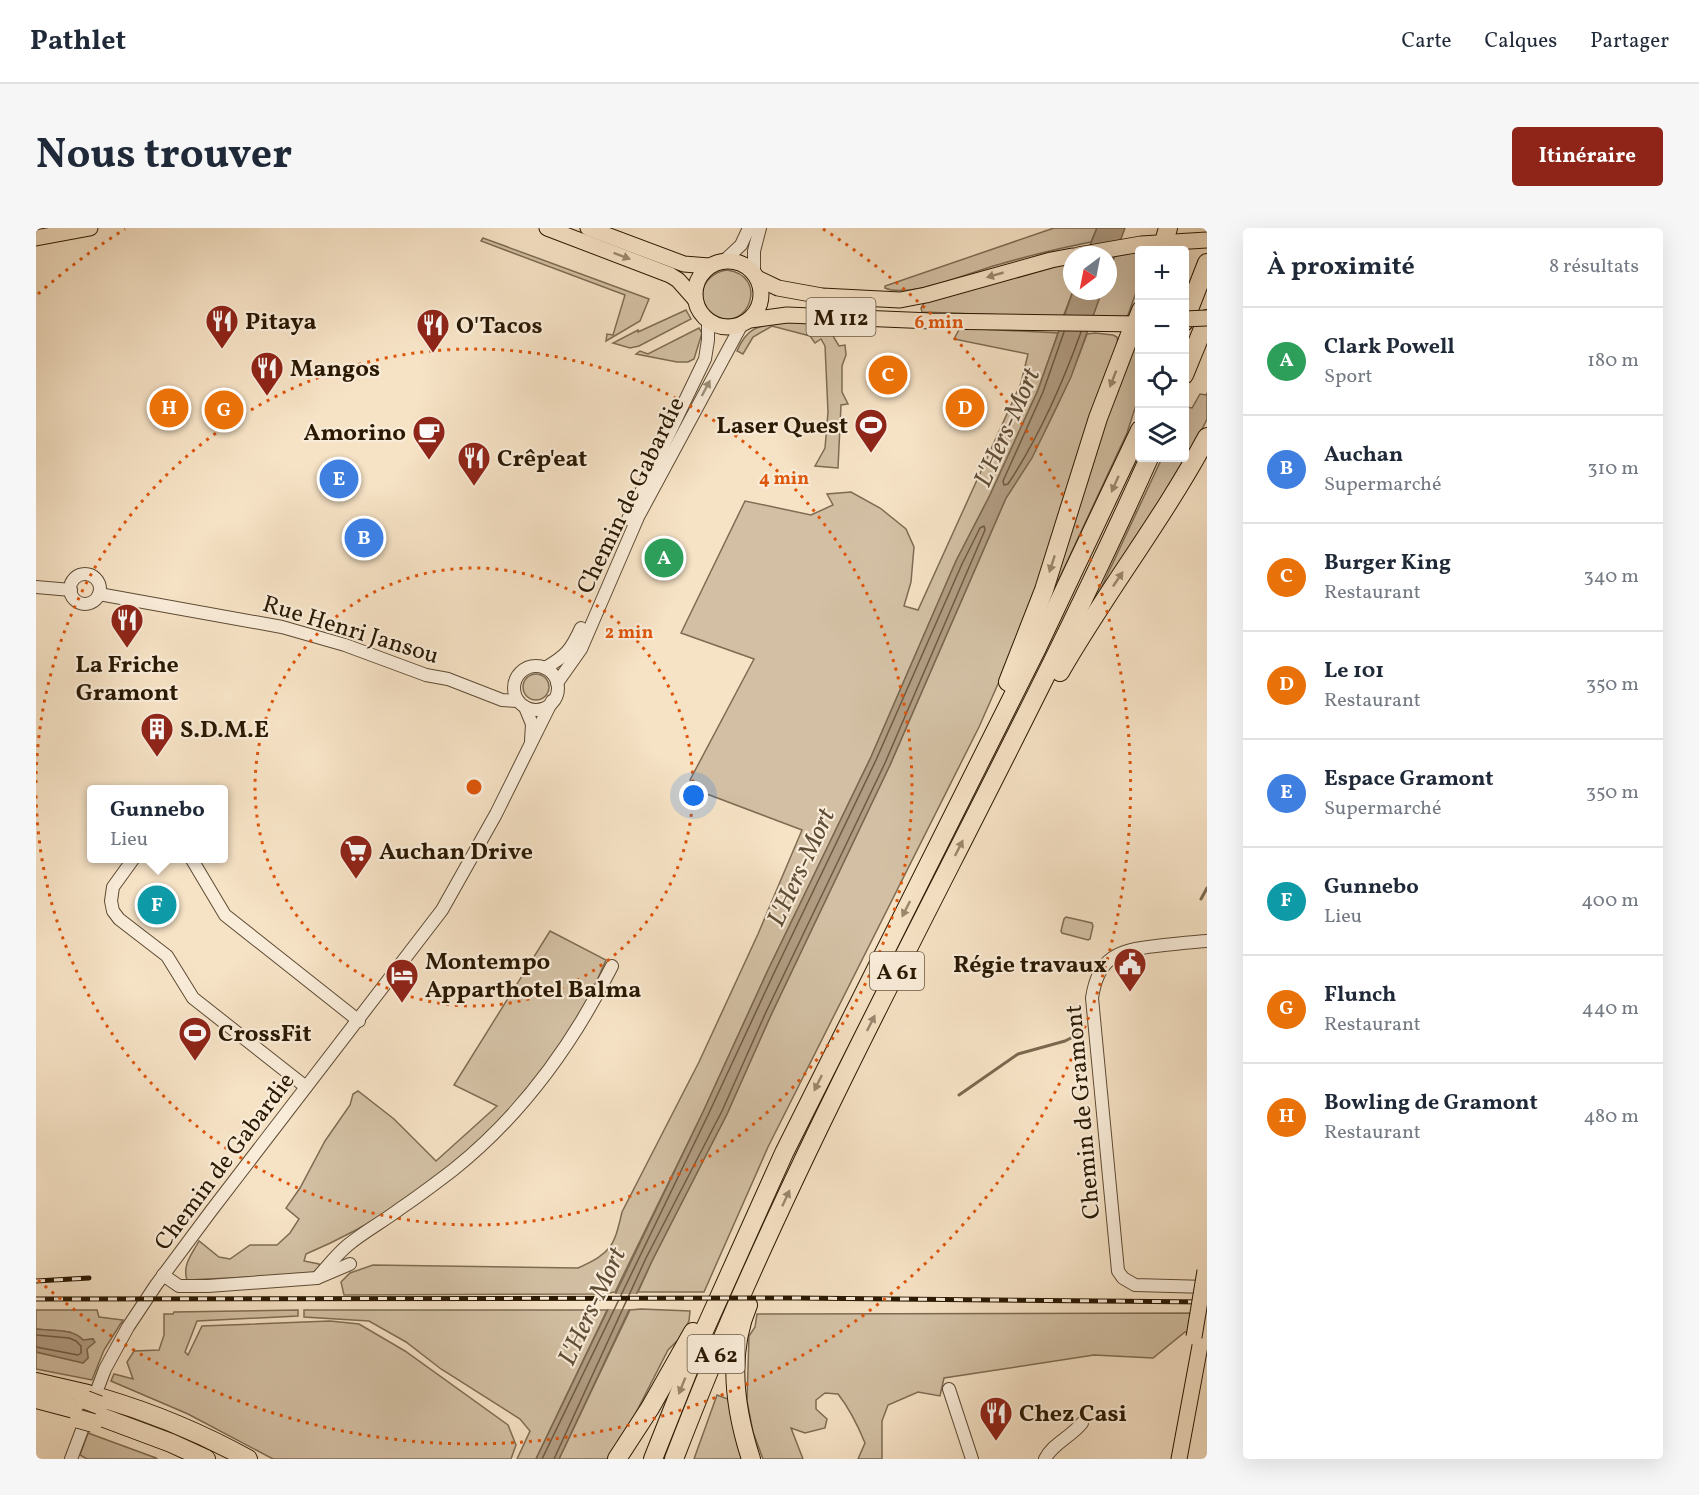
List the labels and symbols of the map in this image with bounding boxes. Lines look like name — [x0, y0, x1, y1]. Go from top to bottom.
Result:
north arrow — [1063, 246, 1117, 300]
one-way arrow — [613, 252, 631, 262]
one-way arrow — [986, 271, 1004, 280]
road number: M 112 — [806, 298, 876, 336]
restaurant icon: Pitaya — [204, 303, 240, 350]
place label: Pitaya — [245, 306, 317, 340]
restaurant icon: O'Tacos — [415, 307, 451, 354]
place label: O'Tacos — [456, 310, 543, 344]
text: 6 min — [914, 311, 964, 336]
restaurant icon: Mangos — [249, 350, 285, 397]
pin: C — [868, 352, 908, 398]
place label: Mangos — [290, 353, 380, 387]
water label: L'Hers-Mort — [966, 362, 1050, 493]
one-way arrow — [1107, 370, 1117, 388]
one-way arrow — [701, 379, 711, 396]
pin: H — [150, 386, 188, 430]
pin: D — [946, 386, 984, 430]
pin: G — [204, 388, 243, 432]
street label: Chemin de Gabardie — [569, 392, 694, 600]
sports icon: Laser Quest — [853, 407, 889, 454]
place label: Laser Quest — [716, 410, 848, 444]
cafe icon: Amorino — [411, 414, 447, 461]
place label: Amorino — [304, 417, 406, 451]
restaurant icon: Crêp'eat — [456, 440, 492, 487]
place label: Crêp'eat — [497, 443, 587, 477]
pin: E — [320, 456, 358, 502]
text: 4 min — [759, 467, 809, 492]
one-way arrow — [1111, 475, 1120, 492]
pin: B — [344, 516, 384, 560]
pin: A — [644, 536, 684, 580]
one-way arrow — [1047, 555, 1057, 573]
one-way arrow — [1112, 572, 1124, 588]
street label: Rue Henri Jansou — [258, 588, 443, 674]
restaurant icon: La Friche Gramont — [109, 602, 145, 649]
text: 2 min — [605, 621, 653, 646]
place label: La Friche Gramont — [75, 649, 179, 711]
building icon: S.D.M.E — [139, 711, 175, 758]
place label: S.D.M.E — [180, 714, 269, 748]
centre of rings — [464, 777, 484, 797]
your location — [679, 781, 708, 810]
water label: L'Hers-Mort — [759, 802, 845, 933]
supermarket icon: Auchan Drive — [338, 833, 374, 880]
place label: Auchan Drive — [379, 836, 533, 870]
one-way arrow — [954, 840, 963, 857]
pin: F — [138, 882, 176, 928]
one-way arrow — [901, 900, 910, 917]
place label: Montempo Apparthotel Balma — [425, 946, 641, 1008]
public building icon: Régie travaux — [1112, 946, 1148, 993]
place label: Régie travaux — [953, 949, 1107, 983]
road number: A 61 — [870, 952, 924, 990]
hotel icon: Montempo Apparthotel Balma — [384, 957, 420, 1004]
street label: Chemin de Gramont — [1058, 1003, 1110, 1220]
one-way arrow — [866, 1014, 876, 1031]
sports icon: CrossFit — [177, 1015, 213, 1062]
place label: CrossFit — [218, 1018, 312, 1052]
street label: Chemin de Gabardie — [147, 1066, 304, 1258]
one-way arrow — [814, 1075, 823, 1092]
one-way arrow — [781, 1189, 790, 1206]
water label: L'Hers-Mort — [550, 1241, 636, 1372]
road number: A 62 — [688, 1335, 744, 1373]
one-way arrow — [677, 1377, 686, 1395]
restaurant icon: Chez Casi — [978, 1395, 1014, 1442]
place label: Chez Casi — [1019, 1398, 1127, 1432]

